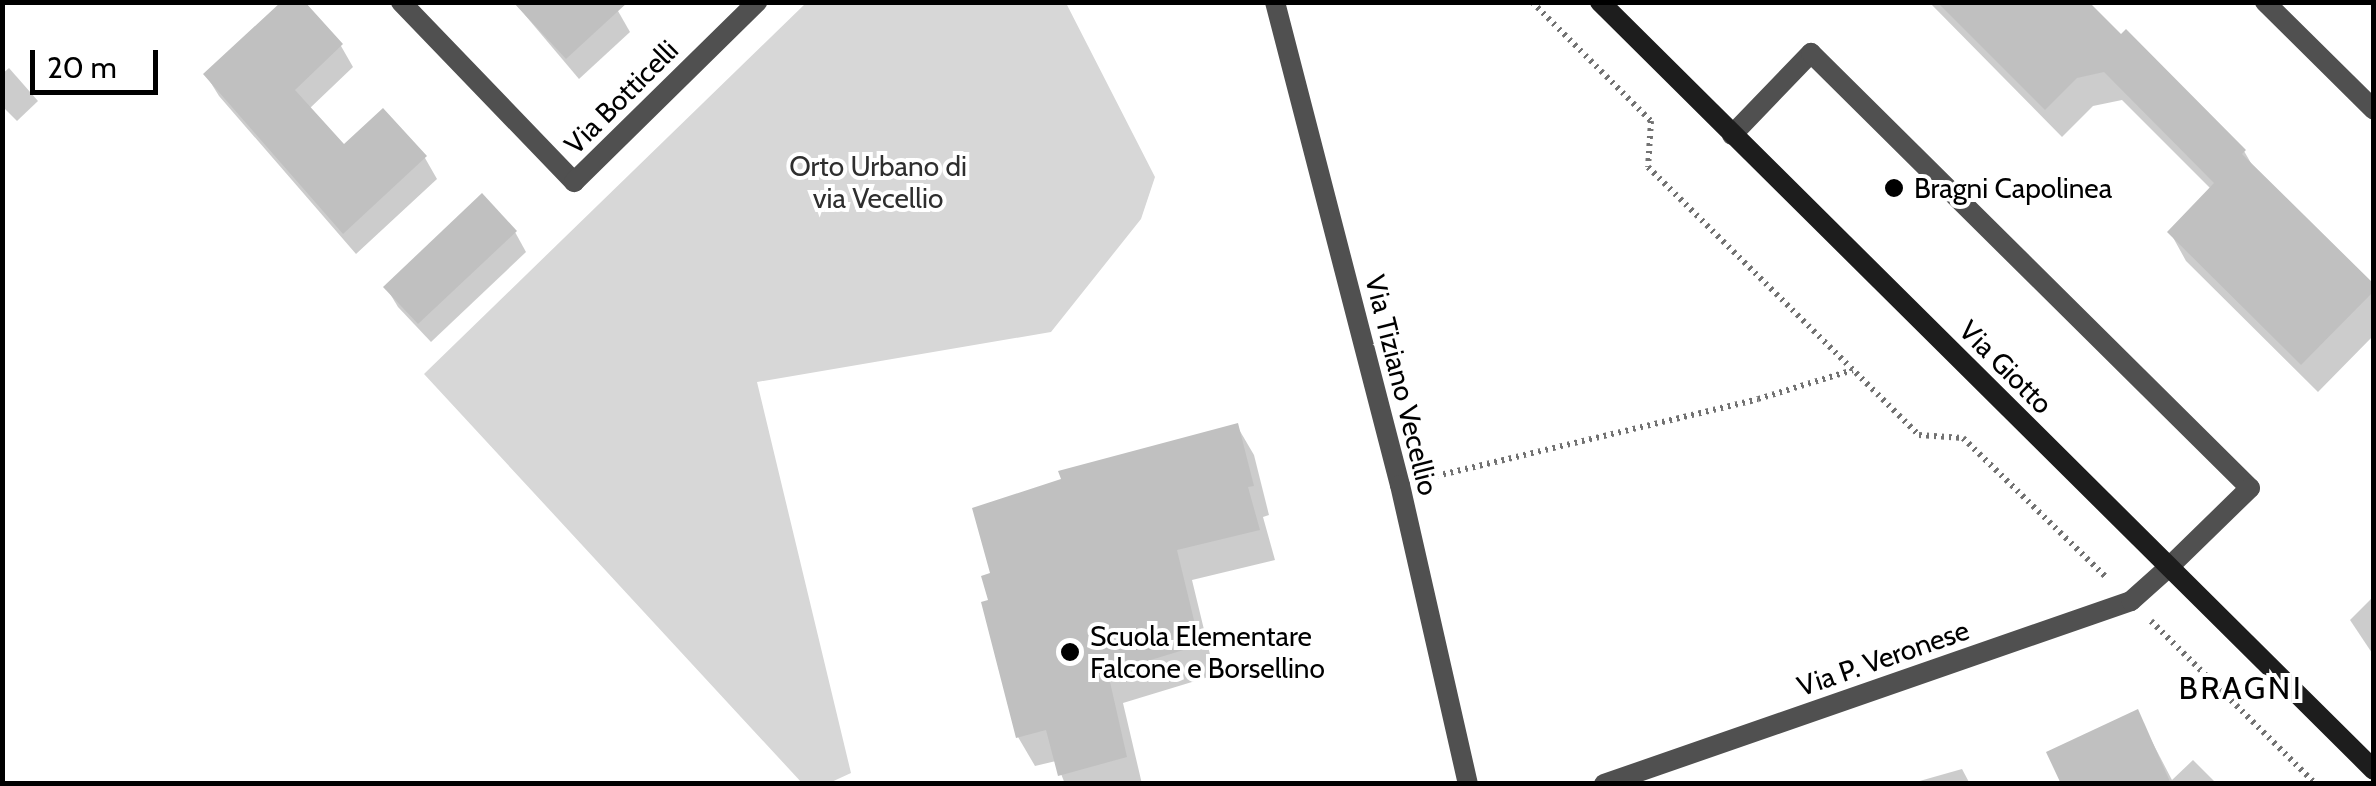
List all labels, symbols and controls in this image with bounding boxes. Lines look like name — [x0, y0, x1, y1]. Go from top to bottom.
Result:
scale bar — [35, 30, 162, 92]
street label: Via Botticelli — [557, 33, 685, 161]
text: 20 m — [47, 49, 117, 86]
park label: Orto Urbano di via Vecellio — [789, 149, 967, 215]
place label: Bragni Capolinea — [1914, 171, 2112, 205]
marker: Bragni Capolinea — [1883, 177, 1905, 199]
street label: Via Tiziano Vecellio — [1358, 271, 1446, 499]
street label: Via Giotto — [1952, 313, 2060, 421]
street label: Via P. Veronese — [1793, 613, 1973, 703]
place label: Scuola Elementare Falcone e Borsellino — [1090, 619, 1325, 685]
marker: Scuola Elementare Falcone e Borsellino — [1059, 641, 1081, 663]
district label: BRAGNI — [2179, 669, 2303, 707]

